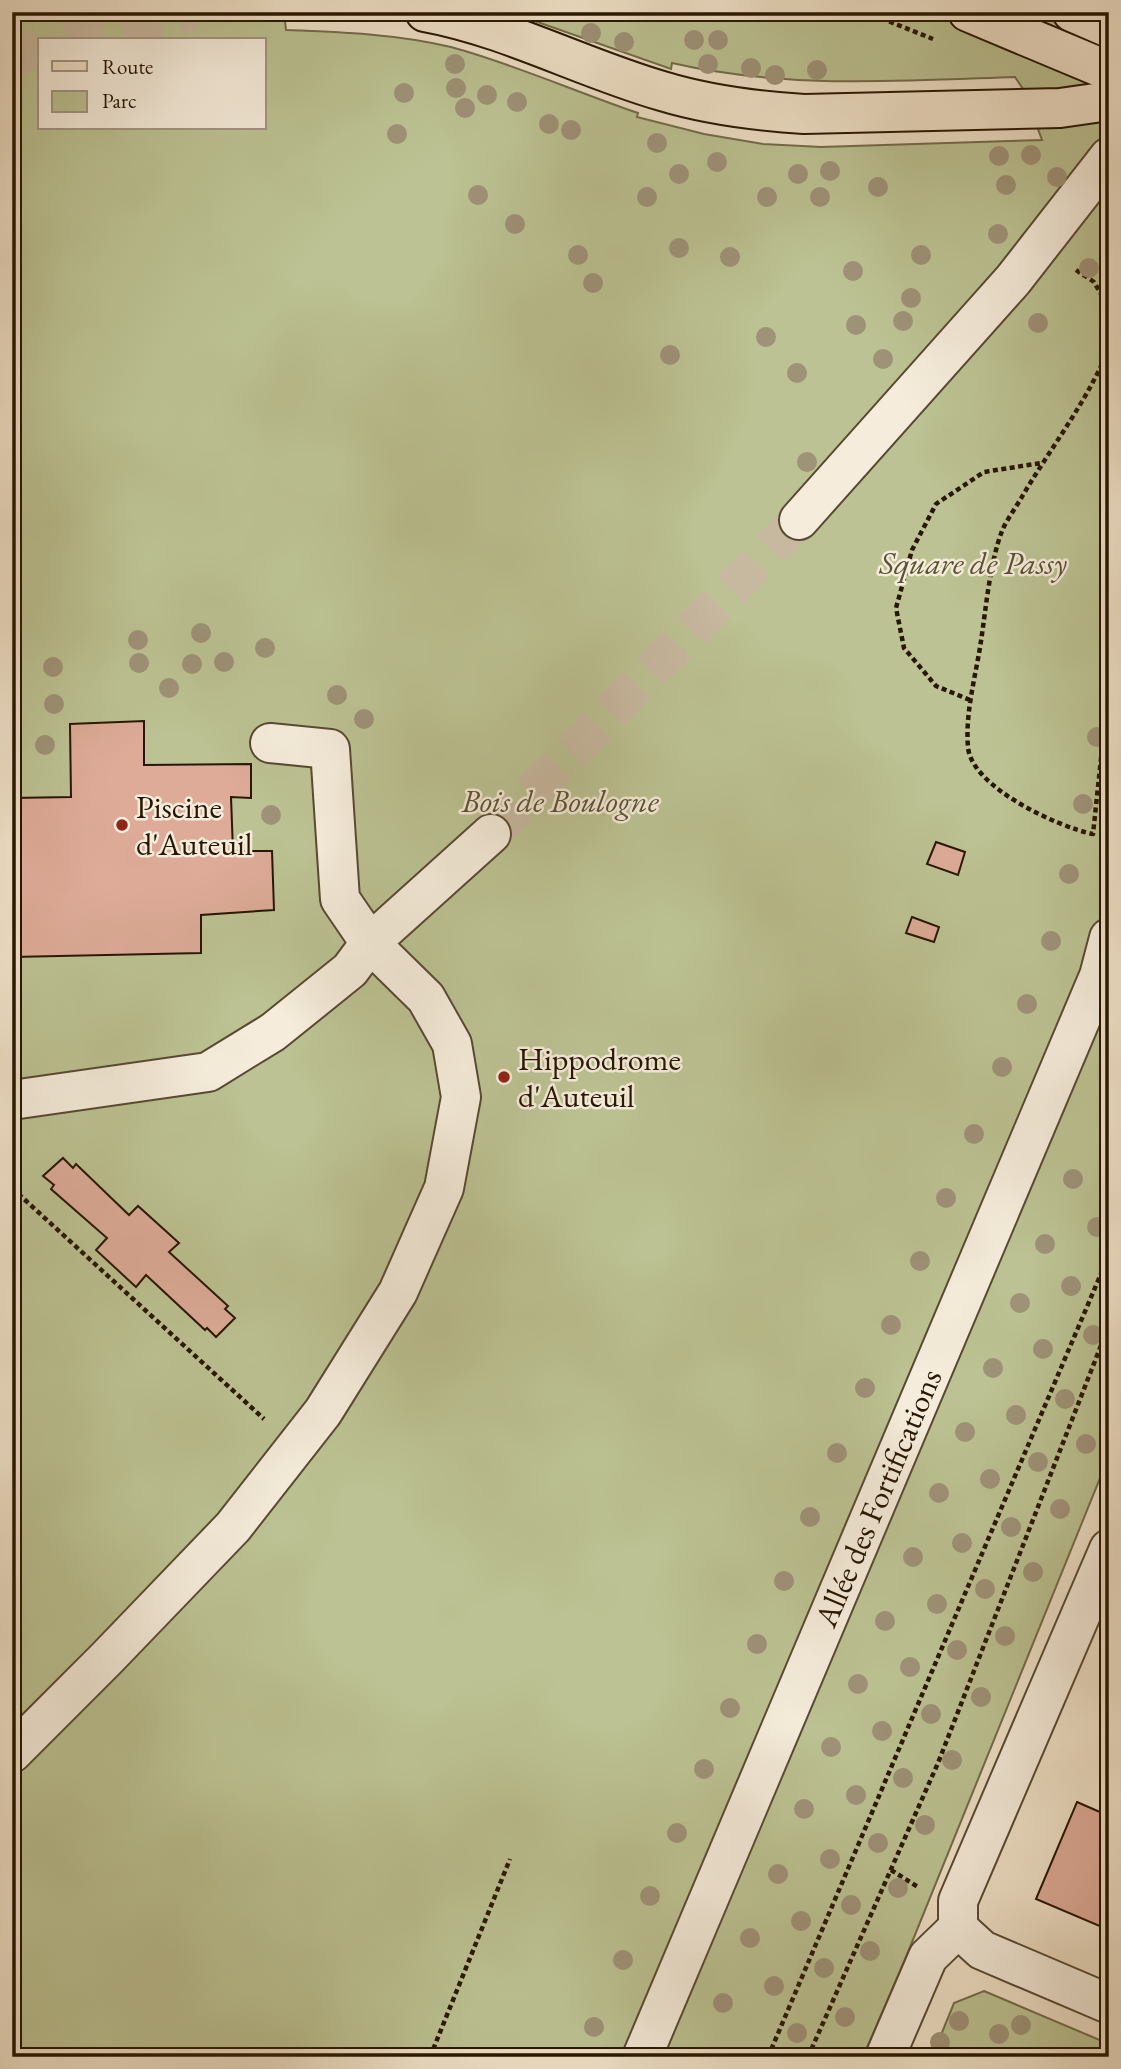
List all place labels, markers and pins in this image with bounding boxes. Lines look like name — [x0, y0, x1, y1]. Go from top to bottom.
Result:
place label: Piscine d'Auteuil — [136, 786, 253, 865]
marker: Piscine d'Auteuil — [114, 817, 130, 833]
place label: Hippodrome d'Auteuil — [518, 1038, 681, 1117]
marker: Hippodrome d'Auteuil — [496, 1069, 512, 1085]

